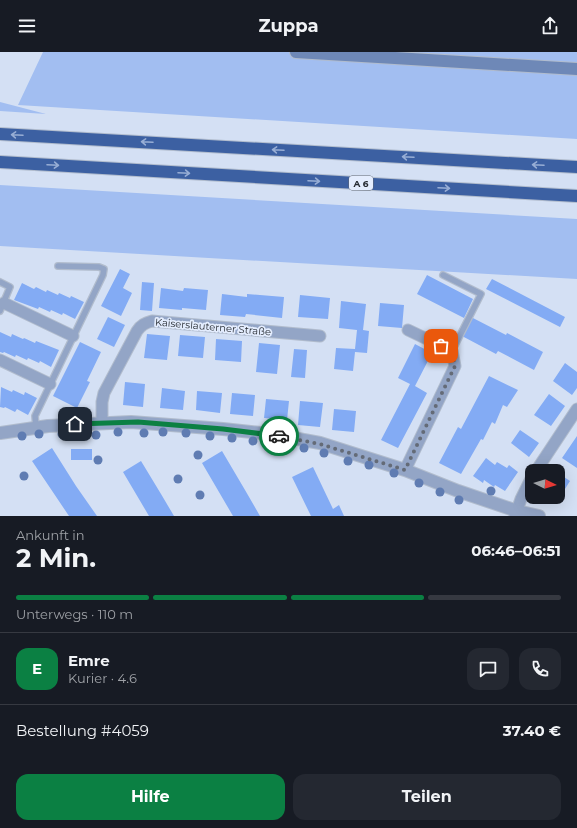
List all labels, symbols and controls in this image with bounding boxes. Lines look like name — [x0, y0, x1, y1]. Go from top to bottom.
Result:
icon: menu — [16, 15, 38, 37]
text: Zuppa — [258, 15, 319, 37]
icon: share — [539, 15, 561, 37]
one-way arrow — [11, 131, 24, 139]
one-way arrow — [141, 138, 154, 146]
one-way arrow — [272, 146, 285, 153]
one-way arrow — [402, 154, 415, 161]
one-way arrow — [532, 161, 545, 168]
one-way arrow — [46, 162, 59, 169]
one-way arrow — [177, 169, 190, 177]
road number: A 6 — [349, 176, 373, 190]
one-way arrow — [307, 177, 320, 184]
one-way arrow — [437, 184, 450, 192]
street label: Kaiserslauterner Straße — [154, 315, 272, 339]
pin — [424, 329, 458, 363]
icon: bag — [430, 335, 452, 357]
pin — [58, 407, 92, 441]
icon: home — [64, 413, 86, 435]
courier — [259, 416, 299, 456]
icon: car — [268, 425, 290, 447]
north arrow — [525, 464, 565, 504]
map controls — [525, 464, 565, 504]
text: Ankunft in — [16, 527, 85, 543]
text: 06:46–06:51 — [471, 541, 561, 560]
text: 2 Min. — [16, 542, 96, 574]
text: Unterwegs · 110 m — [16, 606, 133, 622]
button: chat — [467, 648, 509, 690]
button: phone — [519, 648, 561, 690]
text: Emre — [68, 651, 110, 670]
text: E — [32, 659, 42, 678]
text: Kurier · 4.6 — [68, 670, 137, 686]
text: Bestellung #4059 — [16, 721, 149, 740]
text: 37.40 € — [503, 721, 561, 740]
button: Hilfe — [16, 774, 285, 820]
button: Teilen — [293, 774, 561, 820]

